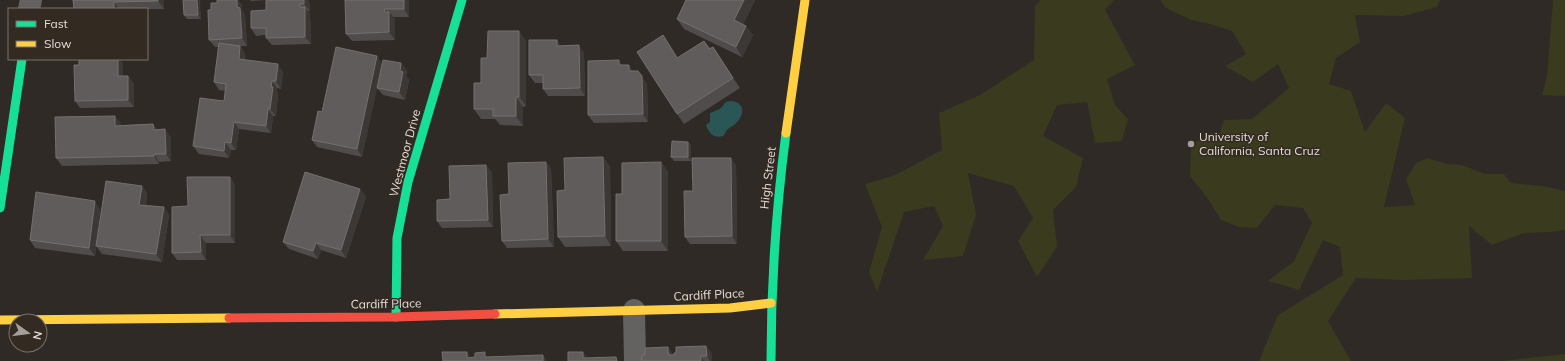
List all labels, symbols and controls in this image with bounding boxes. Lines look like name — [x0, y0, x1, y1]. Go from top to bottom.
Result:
legend — [8, 8, 148, 60]
text: Fast — [44, 16, 68, 31]
text: Slow — [44, 36, 72, 51]
street label: Westmoor Drive — [386, 107, 423, 198]
place label: University of California, Santa Cruz — [1199, 129, 1320, 158]
marker: University of California, Santa Cruz — [1186, 139, 1196, 149]
street label: High Street — [756, 146, 779, 210]
street label: Cardiff Place — [673, 285, 745, 304]
street label: Cardiff Place — [350, 295, 422, 312]
north arrow — [8, 313, 48, 353]
text: N — [30, 330, 46, 341]

